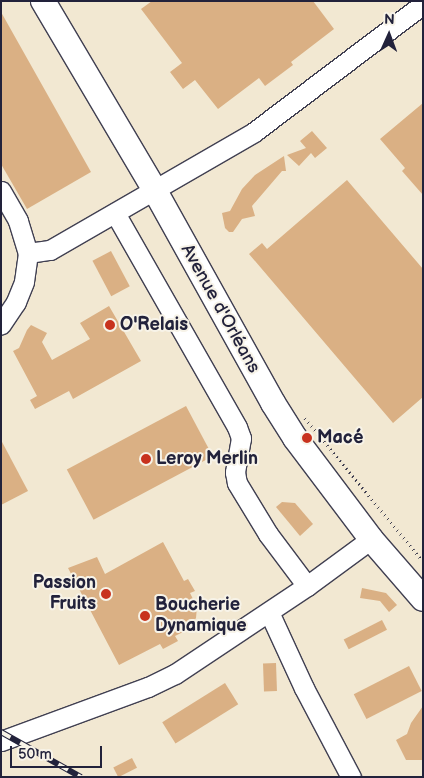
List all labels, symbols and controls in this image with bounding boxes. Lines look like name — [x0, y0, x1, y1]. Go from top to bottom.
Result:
north arrow — [364, 10, 414, 60]
text: N — [384, 11, 395, 28]
street label: Avenue d'Orléans — [176, 241, 264, 377]
place label: O'Relais — [120, 314, 188, 336]
marker: O'Relais — [104, 319, 116, 331]
place label: Macé — [317, 427, 363, 449]
marker: Macé — [301, 432, 313, 444]
place label: Leroy Merlin — [156, 448, 259, 470]
marker: Leroy Merlin — [140, 453, 152, 465]
place label: Passion Fruits — [33, 573, 96, 616]
marker: Passion Fruits — [100, 588, 112, 600]
place label: Boucherie Dynamique — [155, 595, 247, 638]
marker: Boucherie Dynamique — [139, 610, 151, 622]
scale bar — [12, 736, 105, 768]
text: 50 m — [18, 745, 52, 764]

